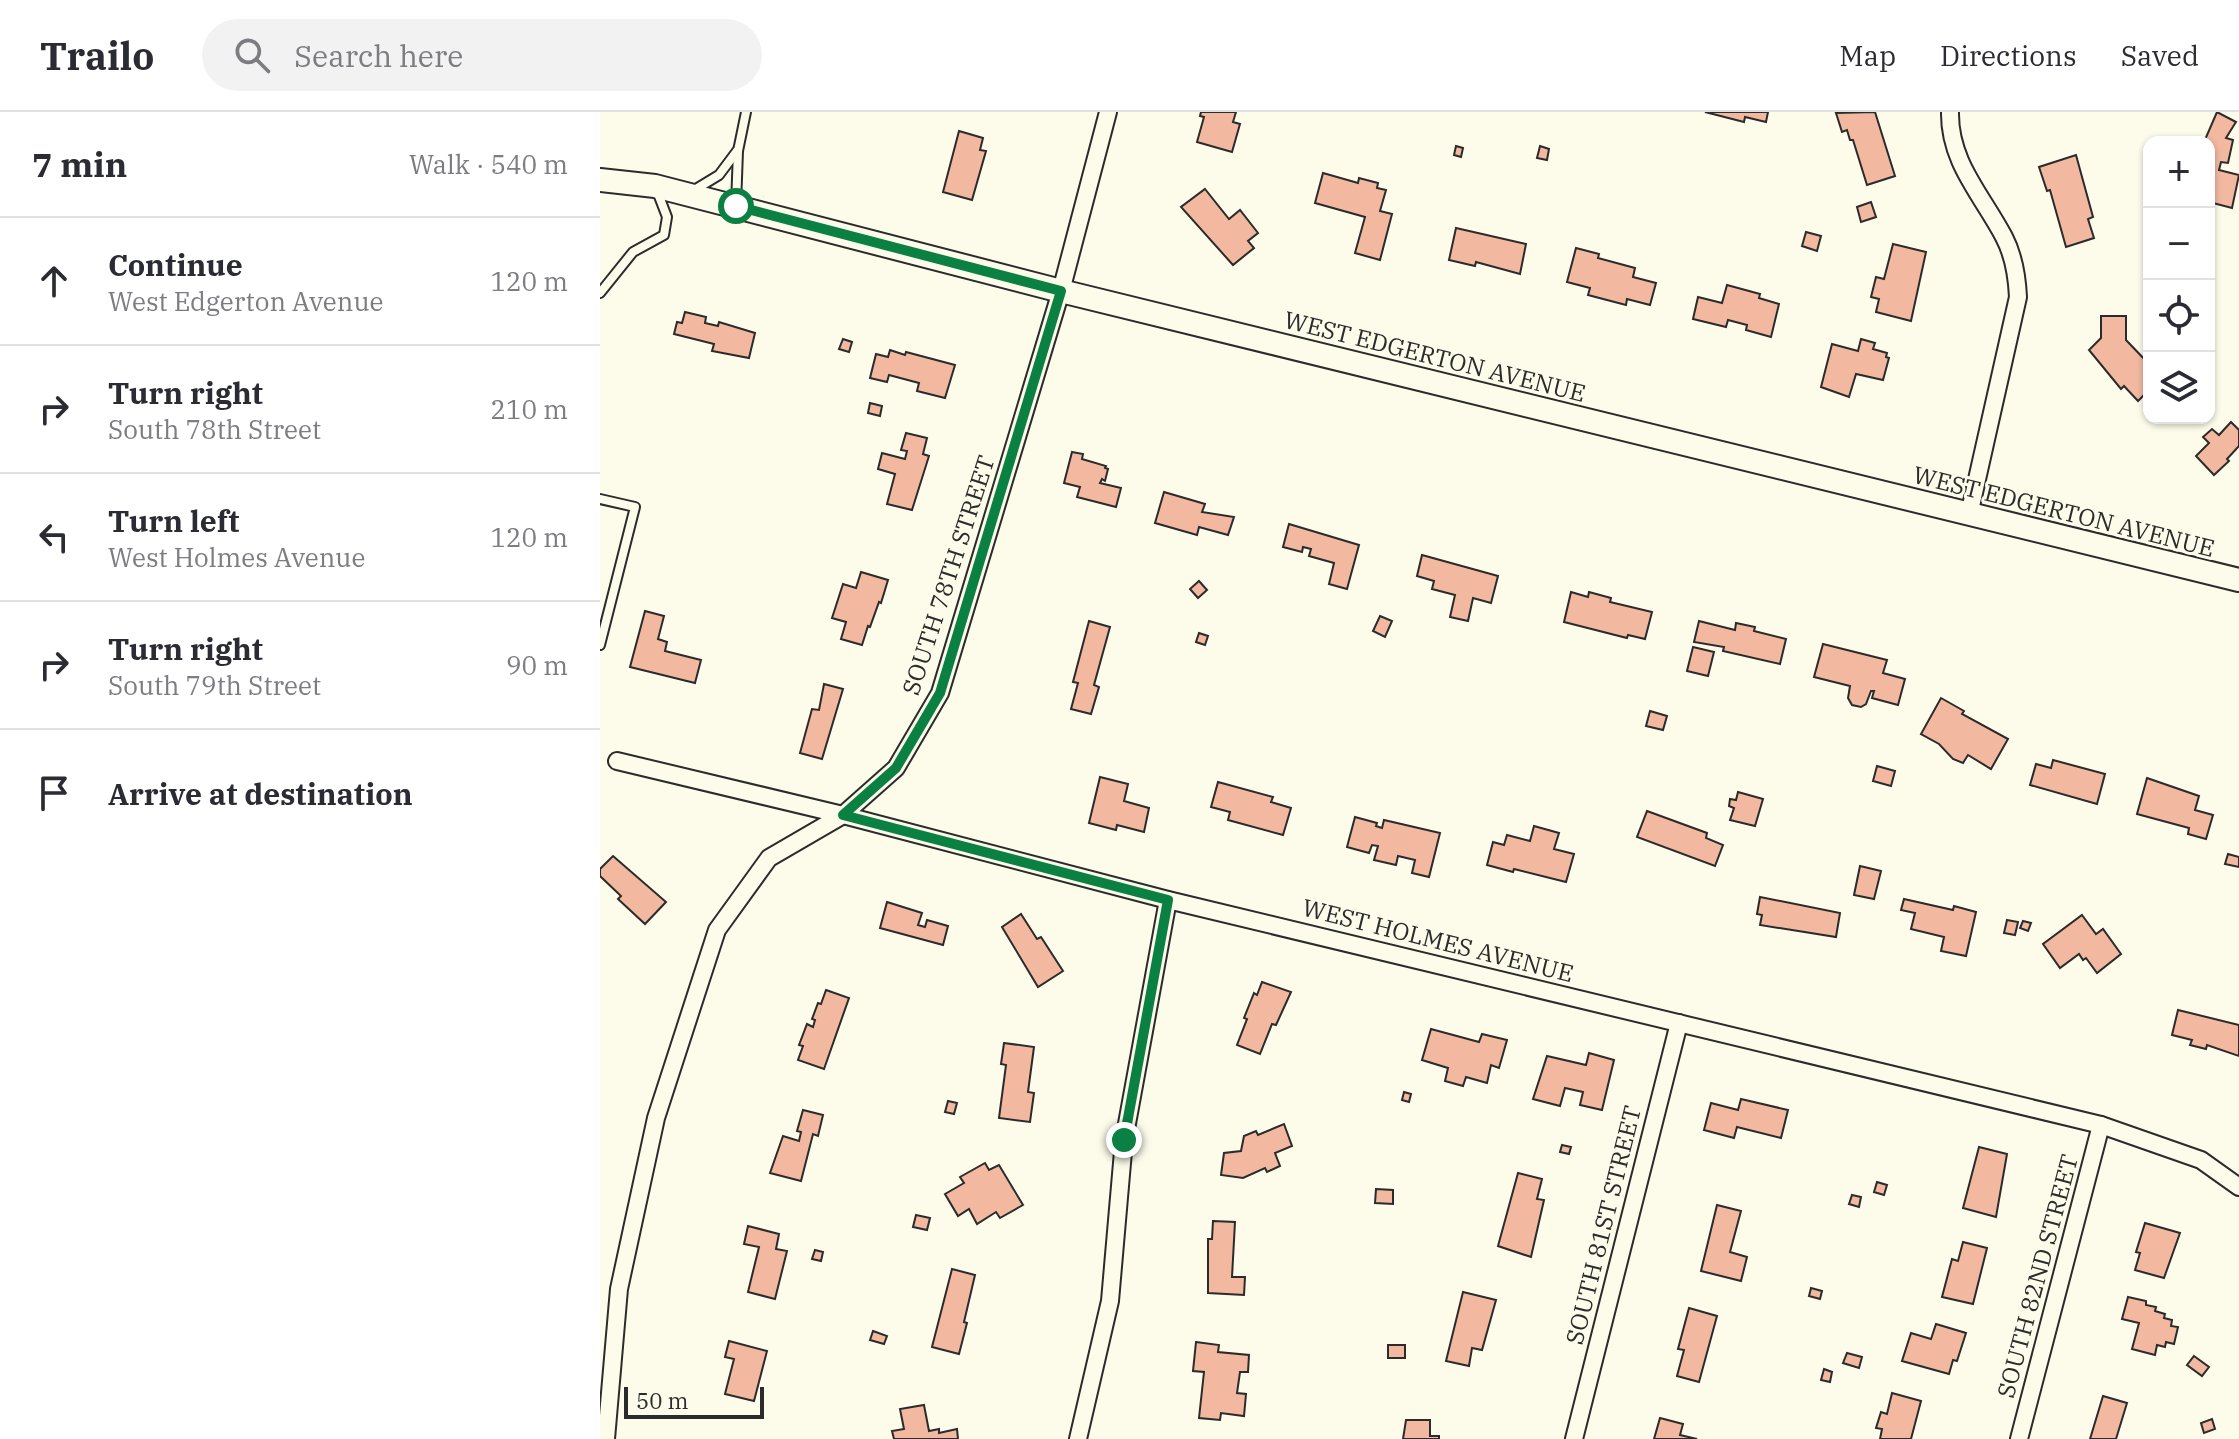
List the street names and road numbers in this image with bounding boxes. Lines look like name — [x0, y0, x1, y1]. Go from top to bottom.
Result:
street label: WEST EDGERTON AVENUE — [1281, 303, 1589, 409]
street label: SOUTH 78TH STREET — [894, 451, 1002, 699]
street label: WEST EDGERTON AVENUE — [1910, 458, 2218, 564]
street label: WEST HOLMES AVENUE — [1299, 891, 1577, 989]
street label: SOUTH 81ST STREET — [1558, 1102, 1648, 1348]
street label: SOUTH 82ND STREET — [1989, 1151, 2085, 1401]

